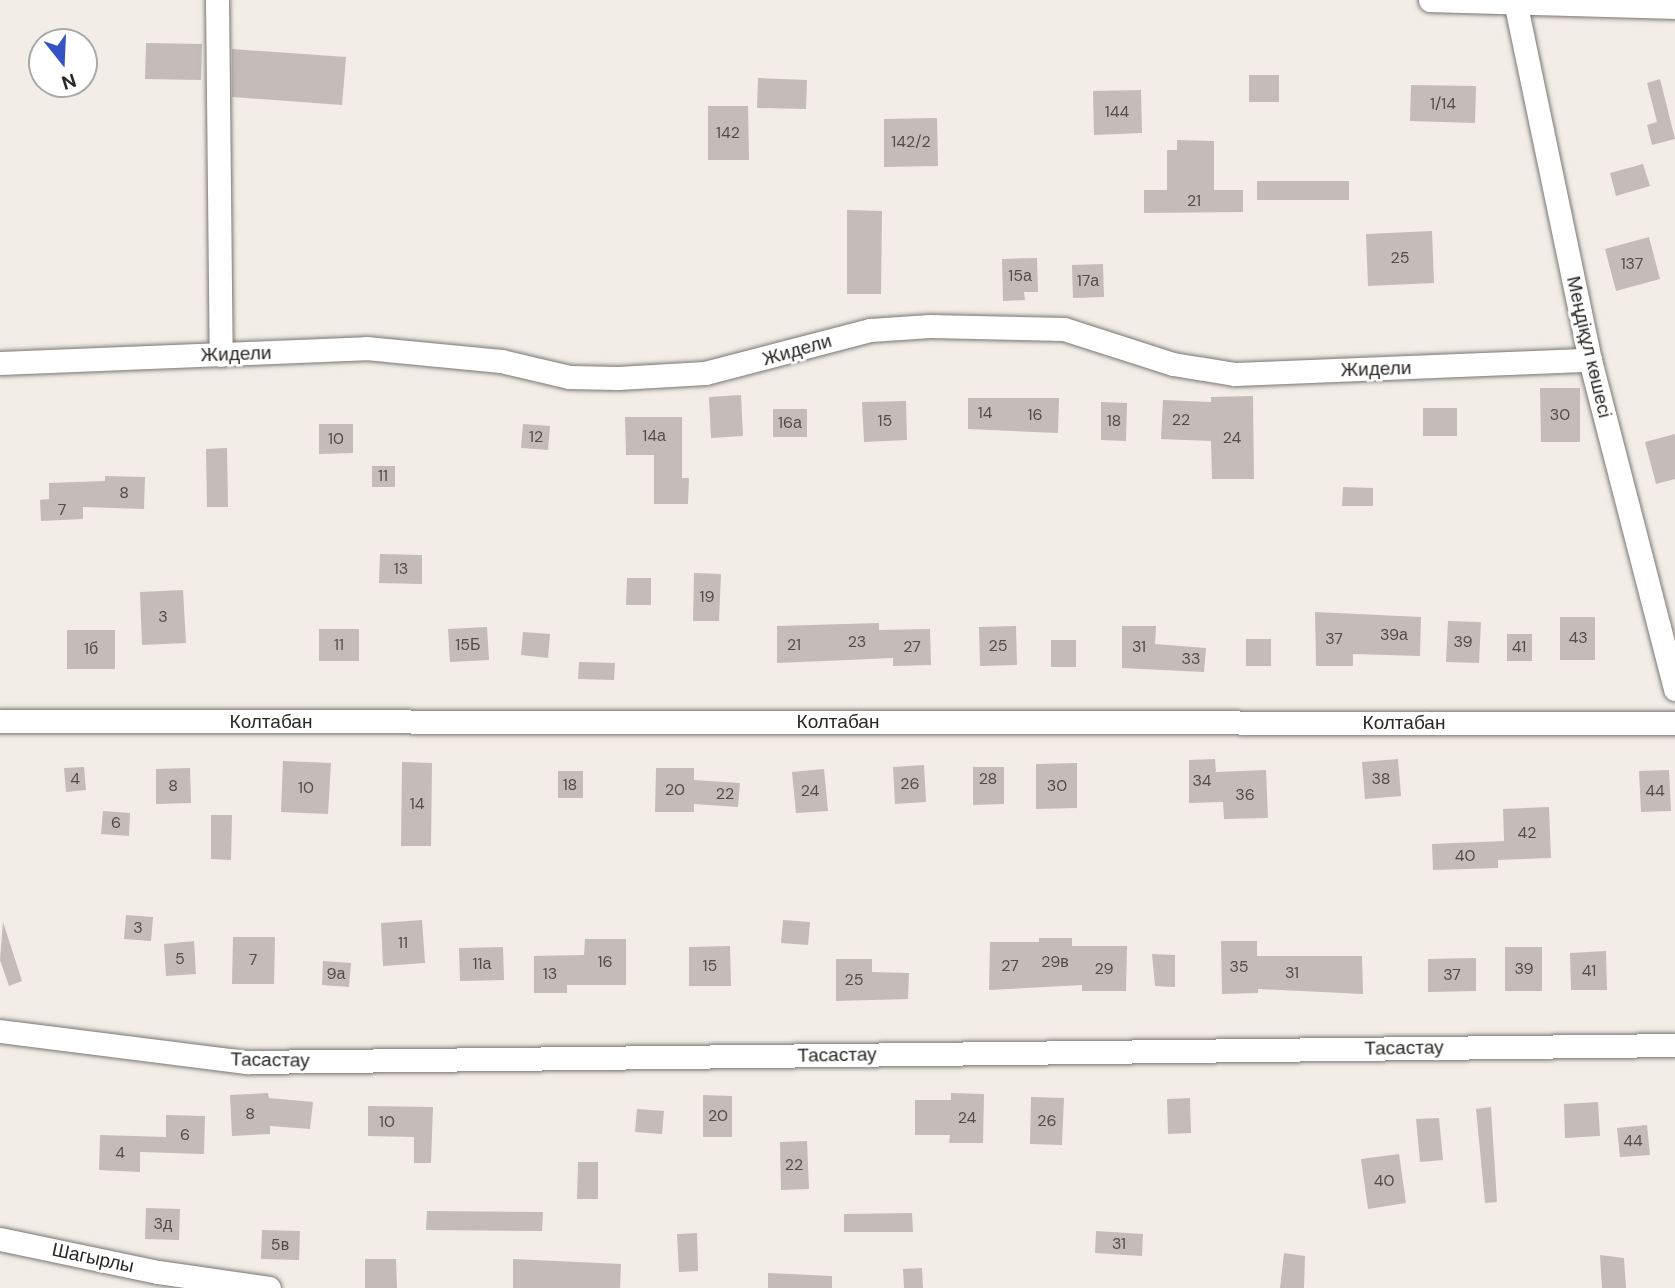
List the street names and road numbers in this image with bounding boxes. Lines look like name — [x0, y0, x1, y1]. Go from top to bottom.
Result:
street label: Меңдіқұл көшесі — [1562, 274, 1616, 420]
street label: Жидели — [760, 329, 834, 371]
street label: Жидели — [200, 341, 272, 367]
street label: Жидели — [1340, 356, 1412, 382]
street label: Колтабан — [230, 711, 312, 733]
street label: Колтабан — [797, 711, 879, 733]
street label: Колтабан — [1363, 712, 1445, 734]
street label: Тасастау — [1364, 1036, 1444, 1060]
street label: Тасастау — [797, 1043, 877, 1067]
street label: Тасастау — [230, 1048, 310, 1072]
street label: Шагырлы — [50, 1238, 136, 1278]

